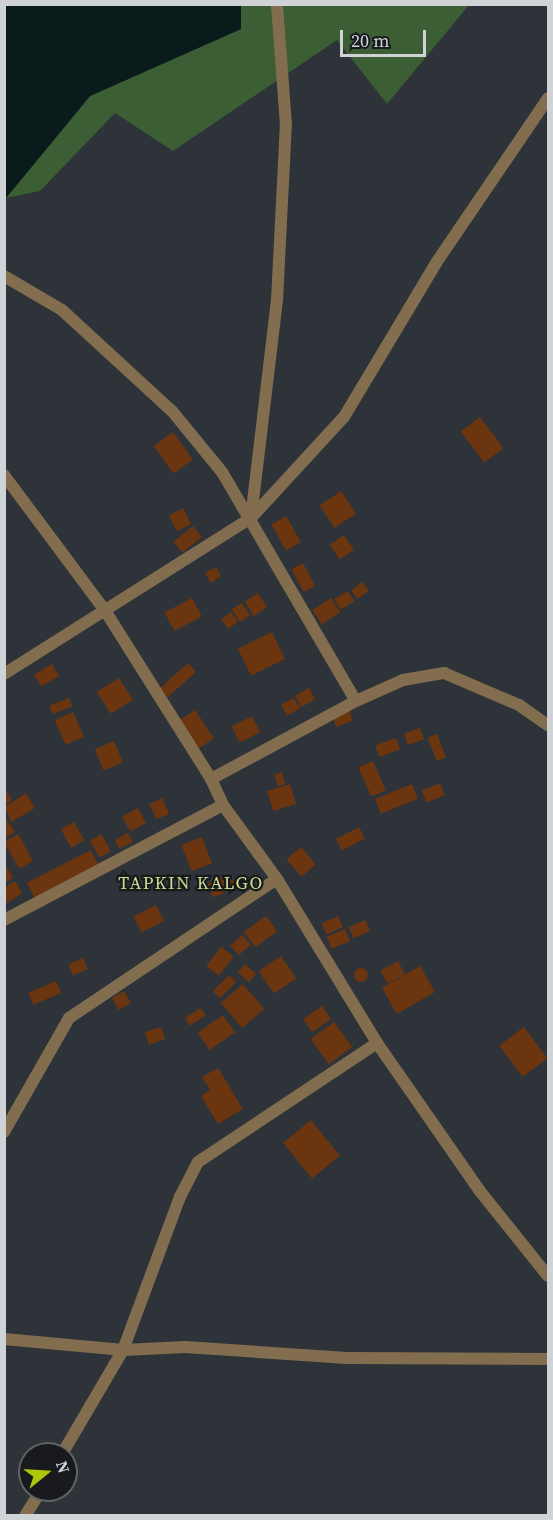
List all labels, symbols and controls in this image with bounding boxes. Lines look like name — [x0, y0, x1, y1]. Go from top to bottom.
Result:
scale bar — [343, 18, 428, 56]
text: 20 m — [351, 28, 389, 53]
district label: TAPKIN KALGO — [118, 872, 264, 894]
north arrow — [18, 1442, 78, 1502]
text: N — [51, 1458, 75, 1476]

